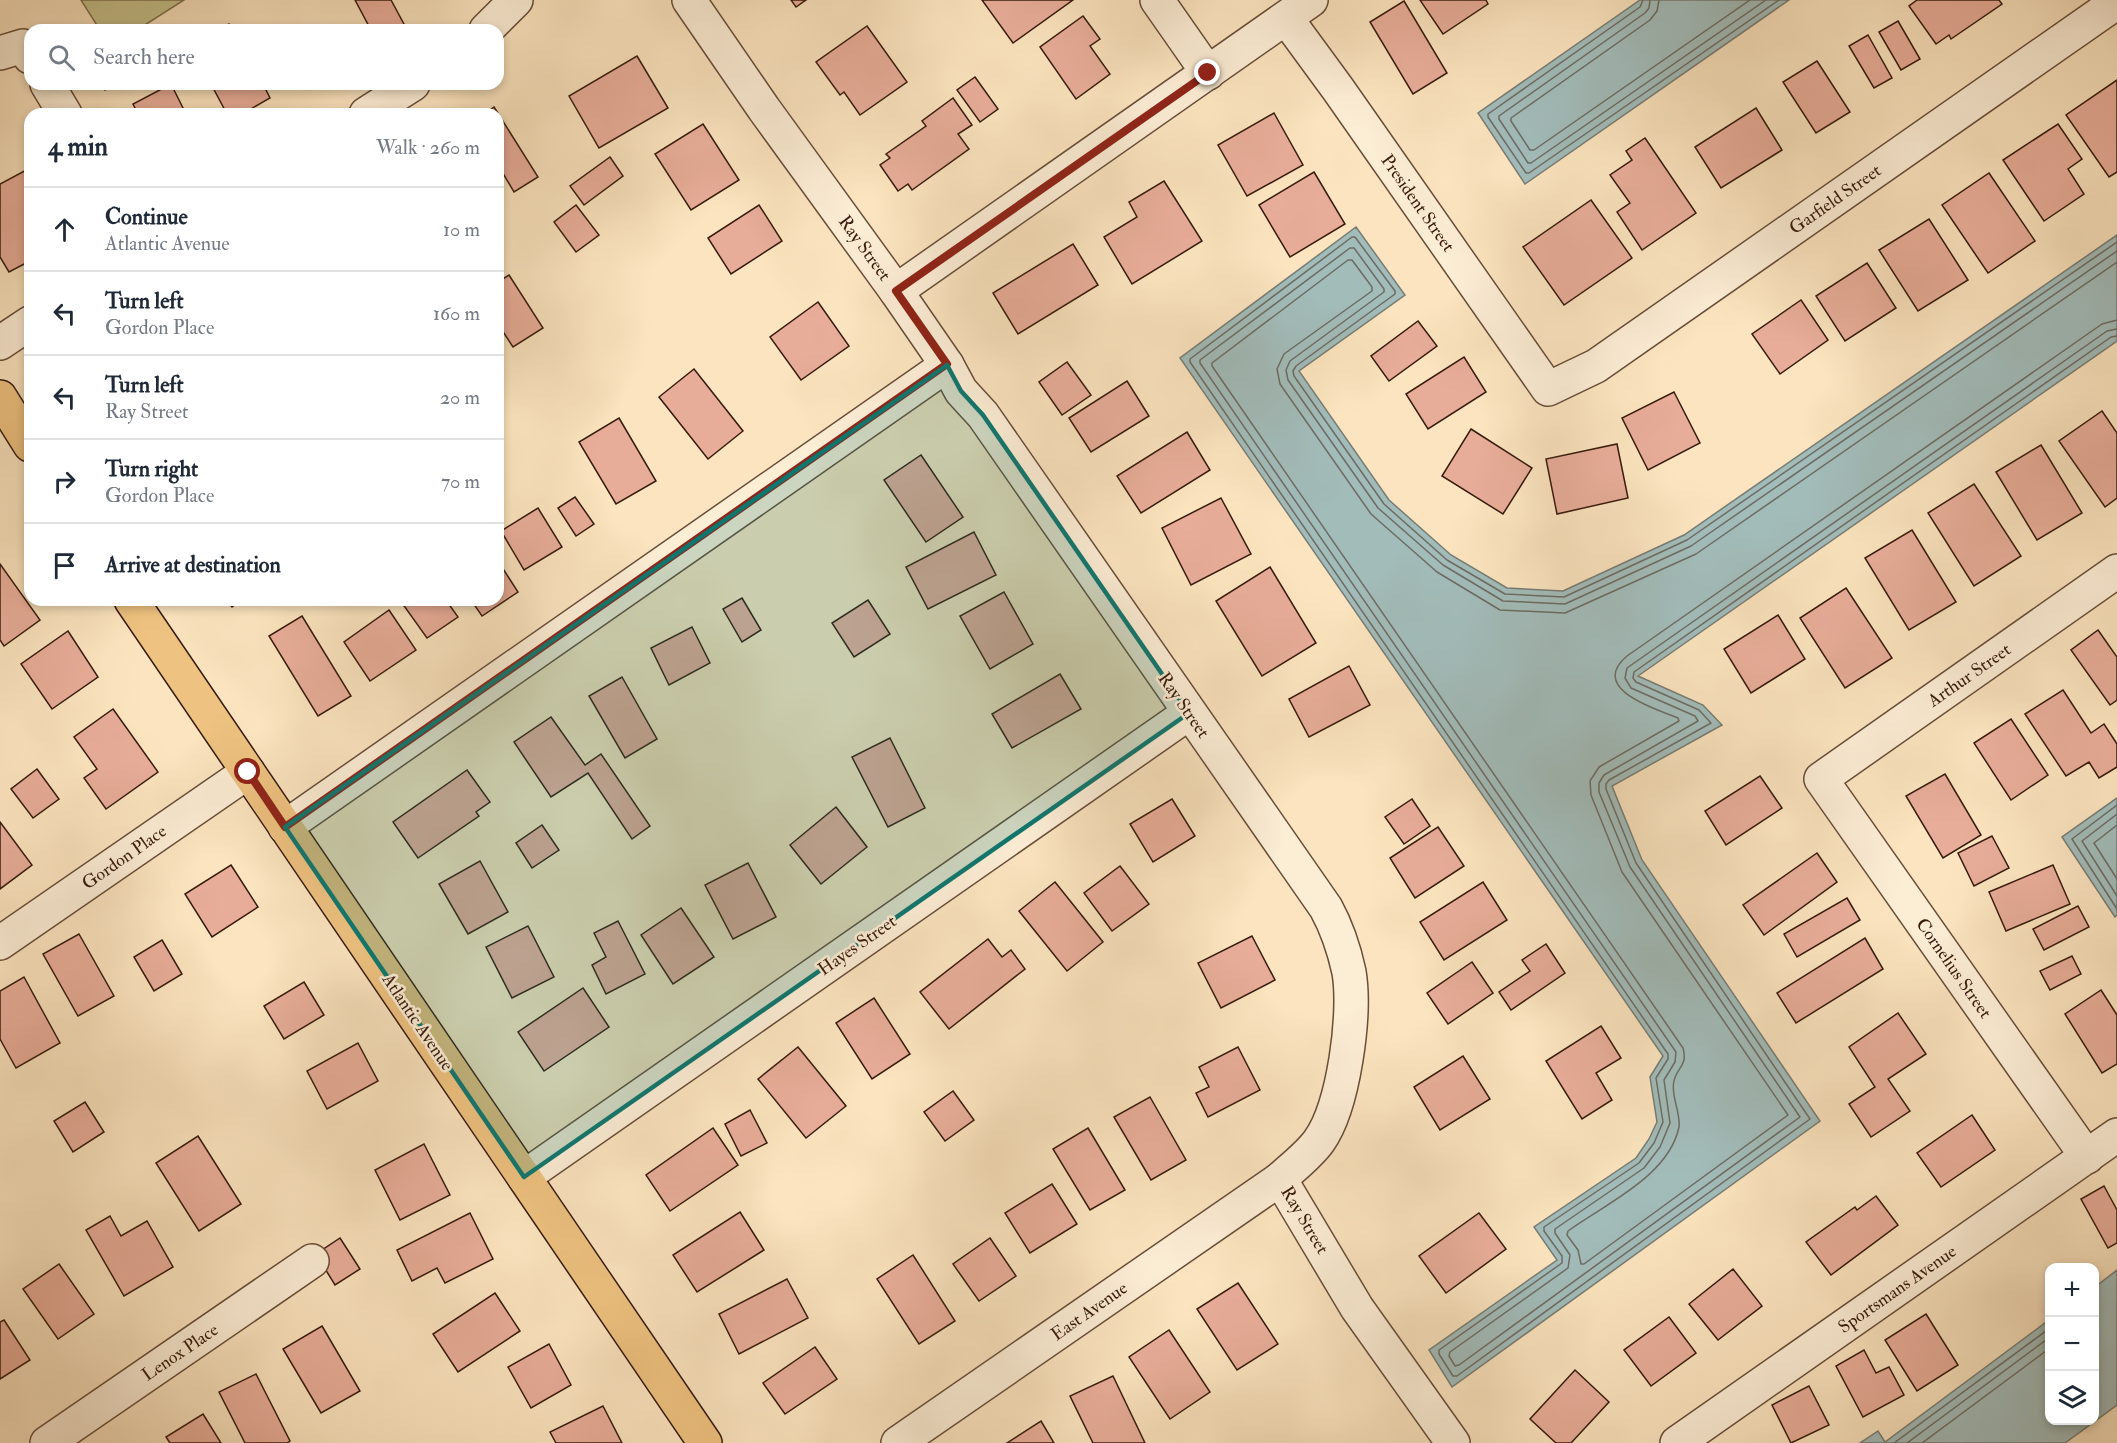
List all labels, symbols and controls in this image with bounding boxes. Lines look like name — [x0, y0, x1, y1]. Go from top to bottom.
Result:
search box — [24, 24, 504, 90]
icon: search — [45, 41, 78, 74]
text: Search here — [93, 43, 195, 71]
route end — [1194, 59, 1220, 85]
text: 4 min — [48, 131, 108, 163]
text: Walk · 260 m — [376, 135, 480, 160]
street label: President Street — [1375, 150, 1460, 257]
street label: Garfield Street — [1785, 159, 1886, 240]
text: Continue — [105, 203, 188, 231]
street label: Ray Street — [833, 211, 896, 286]
icon: ahead — [48, 213, 81, 246]
text: 10 m — [443, 217, 480, 242]
text: Atlantic Avenue — [105, 231, 230, 256]
text: Turn left — [105, 287, 184, 315]
icon: left — [48, 297, 81, 330]
text: 160 m — [433, 301, 480, 326]
text: Gordon Place — [105, 315, 214, 340]
text: Turn left — [105, 371, 184, 399]
icon: left — [48, 381, 81, 414]
text: 20 m — [440, 385, 480, 410]
text: Ray Street — [105, 399, 189, 424]
text: Turn right — [105, 455, 198, 483]
icon: right — [48, 465, 81, 498]
text: 70 m — [441, 469, 480, 494]
text: Gordon Place — [105, 483, 214, 508]
icon: arrive — [48, 549, 81, 582]
text: Arrive at destination — [105, 551, 281, 579]
street label: Arthur Street — [1922, 638, 2016, 713]
street label: Ray Street — [1153, 668, 1215, 743]
route start — [234, 758, 260, 784]
street label: Gordon Place — [77, 820, 172, 895]
street label: Hayes Street — [814, 910, 901, 981]
street label: Cornelius Street — [1911, 914, 1997, 1023]
street label: Atlantic Avenue — [376, 969, 459, 1076]
street label: Ray Street — [1275, 1182, 1334, 1259]
street label: Sportsmans Avenue — [1834, 1240, 1961, 1339]
map controls — [2045, 1263, 2099, 1425]
button: + — [2045, 1263, 2099, 1317]
street label: East Avenue — [1047, 1276, 1132, 1346]
button: − — [2045, 1317, 2099, 1371]
street label: Lenox Place — [138, 1318, 223, 1386]
button: layers — [2045, 1371, 2099, 1425]

